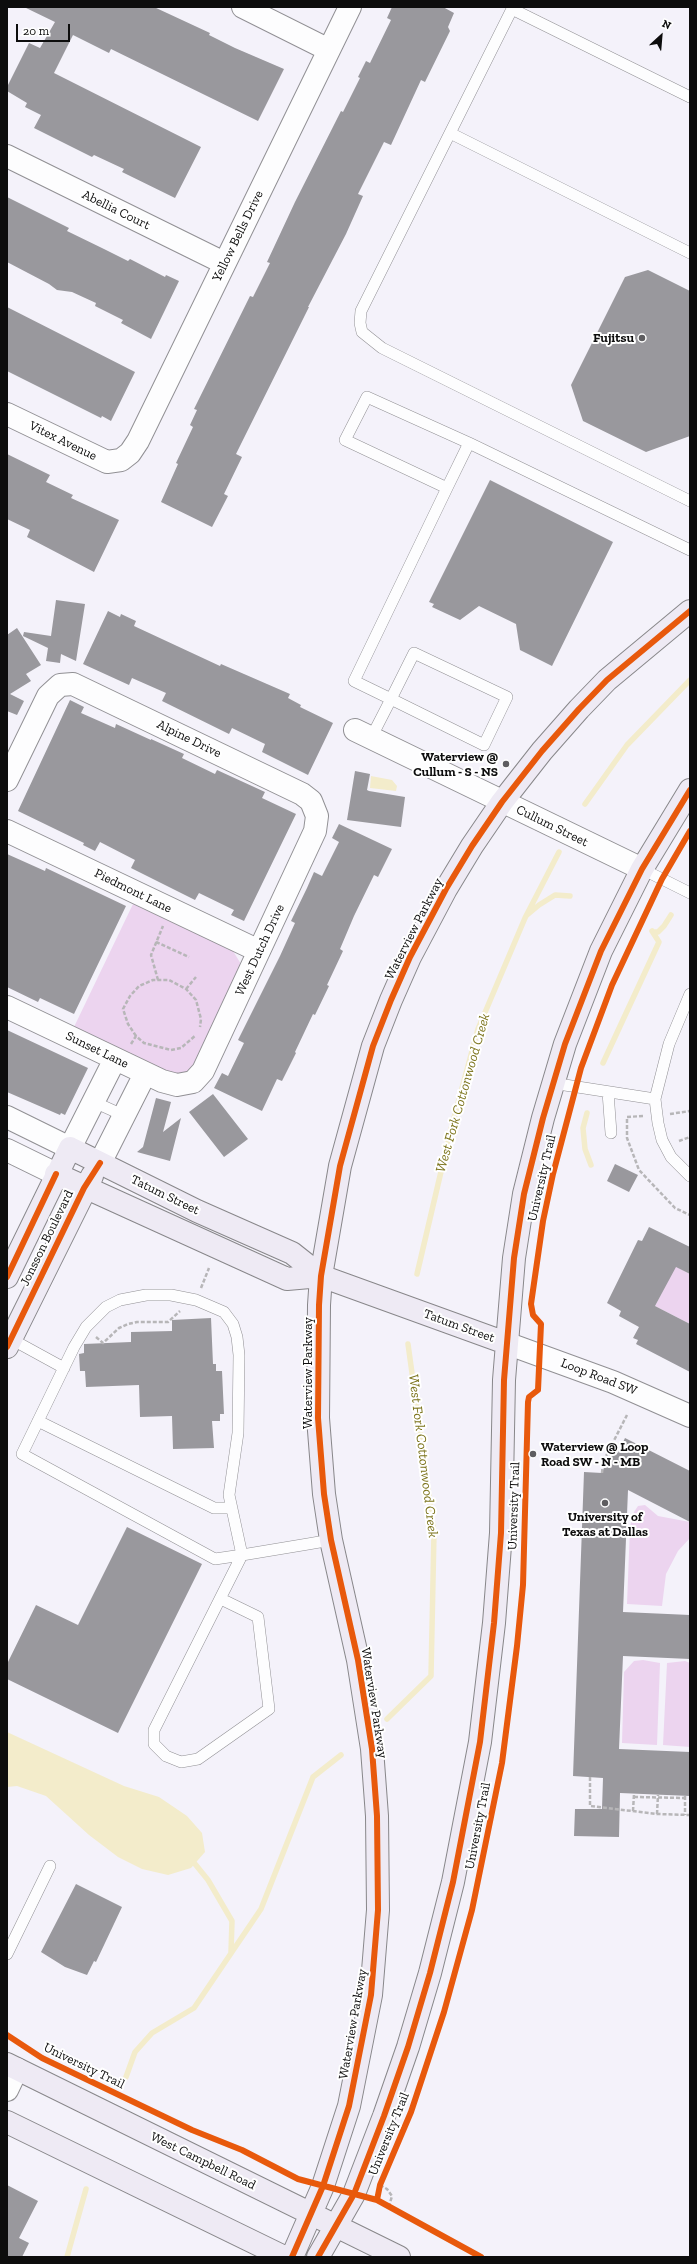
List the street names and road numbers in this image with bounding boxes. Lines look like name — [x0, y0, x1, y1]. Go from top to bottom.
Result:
street label: Abellia Court — [79, 187, 153, 233]
street label: Yellow Bells Drive — [209, 188, 267, 284]
street label: Vitex Avenue — [27, 418, 99, 464]
street label: Alpine Drive — [154, 717, 224, 761]
street label: Cullum Street — [513, 802, 591, 850]
street label: Piedmont Lane — [92, 865, 174, 917]
street label: Waterview Parkway — [382, 876, 446, 982]
street label: West Dutch Drive — [232, 902, 288, 998]
street label: Sunset Lane — [63, 1028, 131, 1072]
street label: University Trail — [524, 1133, 560, 1223]
street label: Tatum Street — [128, 1172, 202, 1218]
street label: Jonsson Boulevard — [17, 1187, 77, 1289]
street label: Tatum Street — [421, 1306, 497, 1346]
street label: Waterview Parkway — [300, 1317, 316, 1429]
street label: Loop Road SW — [559, 1355, 639, 1399]
street label: University Trail — [505, 1462, 523, 1550]
street label: Waterview Parkway — [358, 1647, 390, 1759]
street label: University Trail — [462, 1781, 494, 1871]
street label: Waterview Parkway — [336, 1968, 370, 2080]
street label: University Trail — [41, 2040, 127, 2092]
street label: University Trail — [365, 2090, 413, 2178]
street label: West Campbell Road — [148, 2129, 258, 2193]

